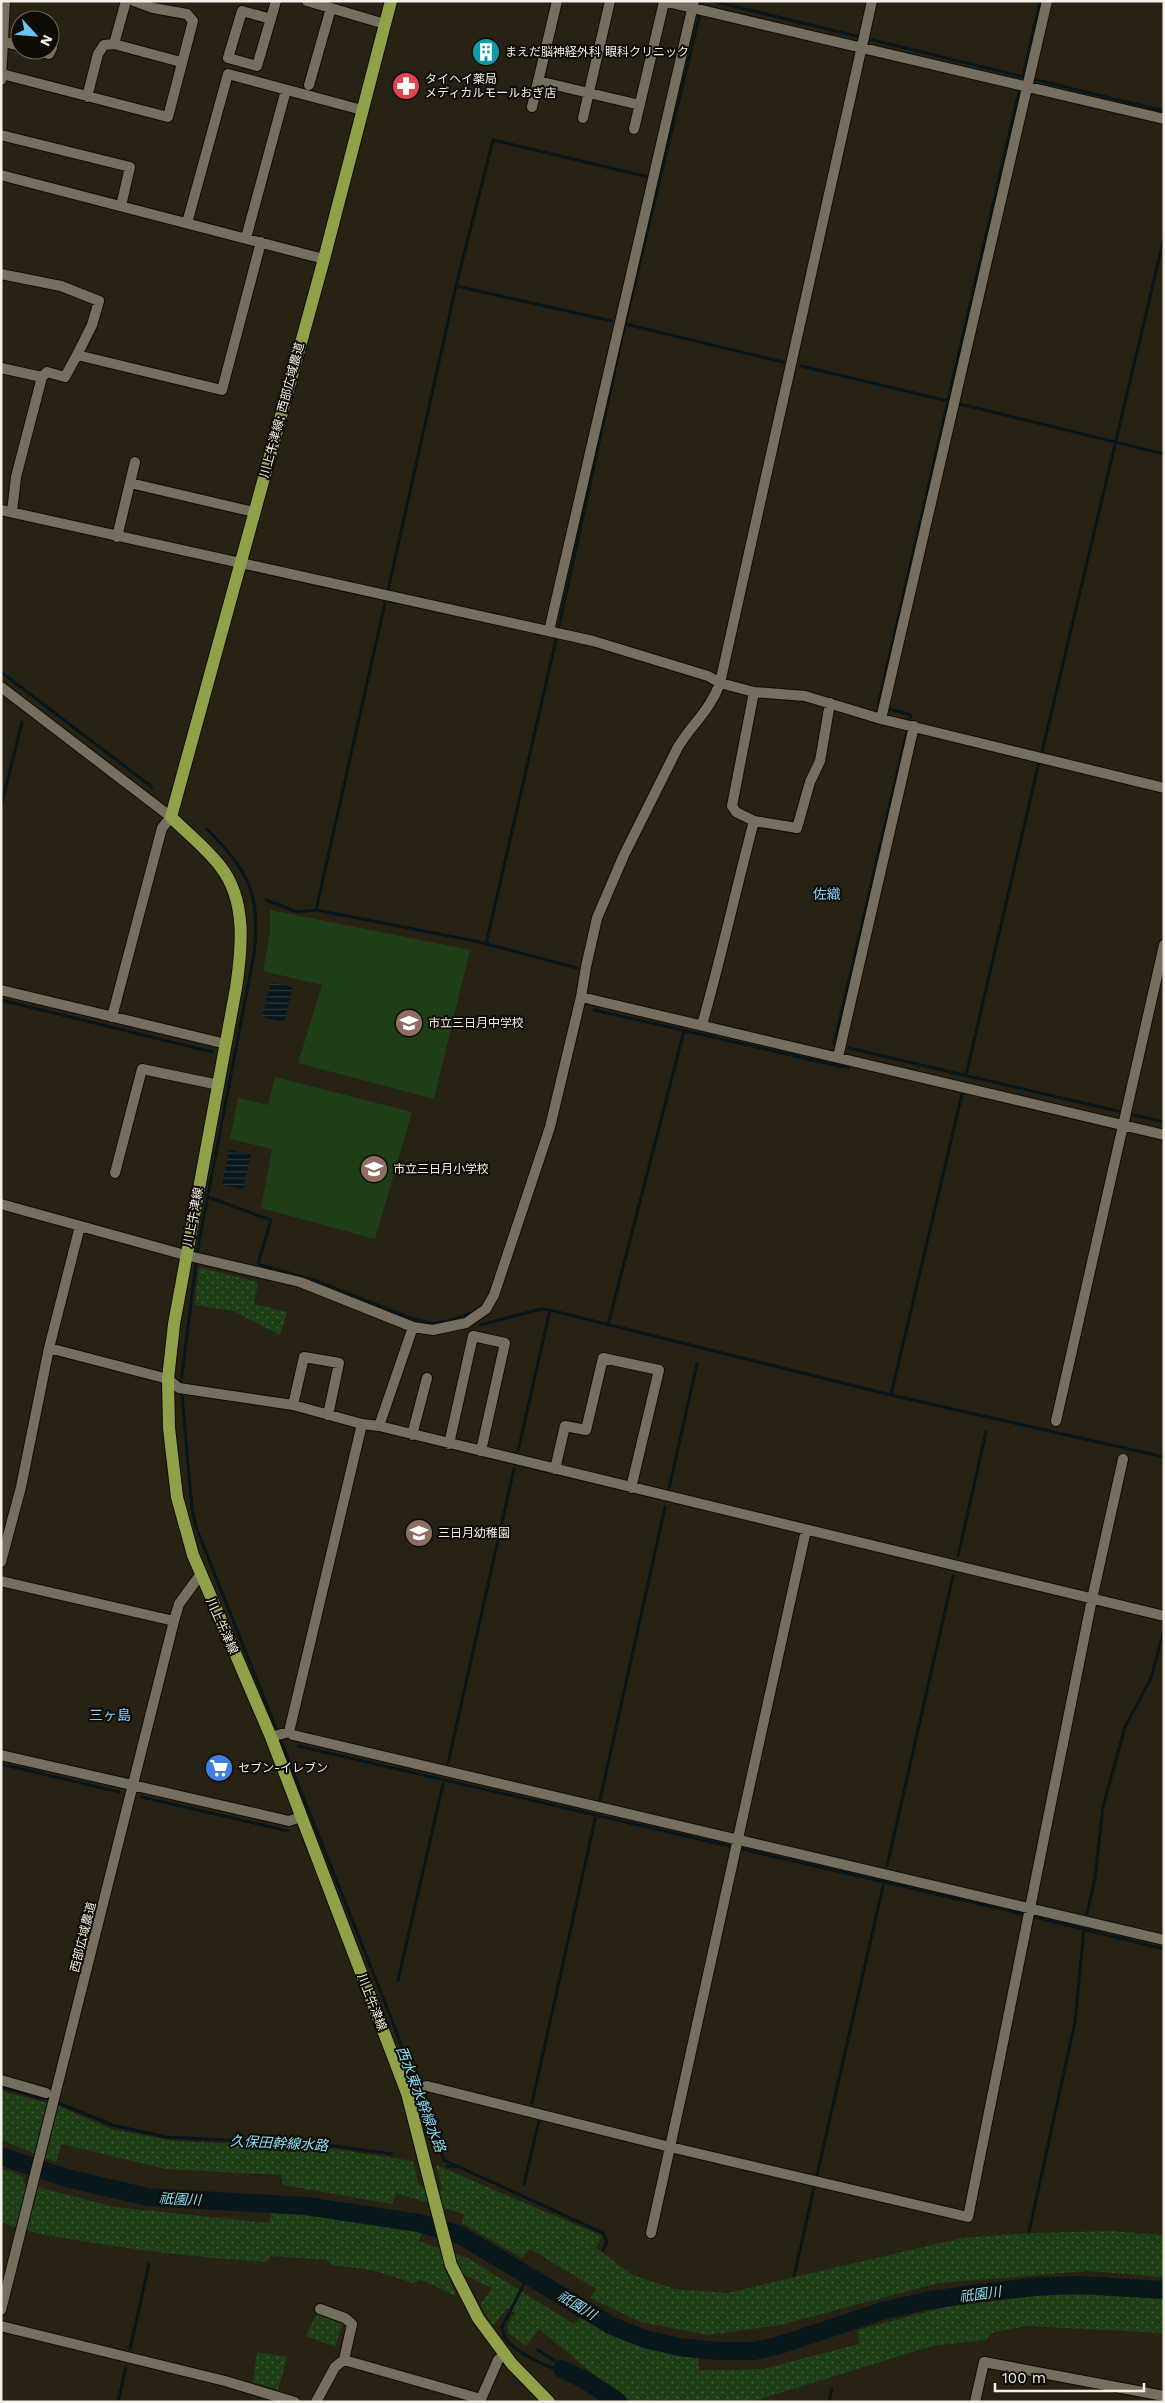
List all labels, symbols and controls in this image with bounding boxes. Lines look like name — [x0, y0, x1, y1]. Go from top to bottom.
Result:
north arrow — [10, 10, 60, 60]
text: N — [37, 33, 56, 49]
building icon: まえだ脳神経外科 眼科クリニック — [471, 37, 501, 67]
place label: まえだ脳神経外科 眼科クリニック — [505, 45, 689, 59]
pharmacy icon: タイヘイ薬局 メディカルモールおぎ店 — [391, 71, 421, 101]
place label: タイヘイ薬局 メディカルモールおぎ店 — [425, 72, 556, 100]
street label: 川上牛津線; 西部広域農道 — [257, 341, 307, 479]
district label: 佐織 — [813, 886, 841, 902]
school or university icon: 市立三日月中学校 — [394, 1008, 424, 1038]
place label: 市立三日月中学校 — [428, 1016, 524, 1030]
school or university icon: 市立三日月小学校 — [359, 1154, 389, 1184]
place label: 市立三日月小学校 — [393, 1162, 489, 1176]
street label: 川上牛津線 — [180, 1186, 206, 1248]
school or university icon: 三日月幼稚園 — [404, 1518, 434, 1548]
place label: 三日月幼稚園 — [438, 1526, 510, 1540]
street label: 川上牛津線 — [203, 1596, 241, 1656]
district label: 三ヶ島 — [89, 1707, 131, 1723]
supermarket icon: セブン-イレブン — [204, 1753, 234, 1783]
place label: セブン-イレブン — [238, 1761, 328, 1775]
street label: 西部広域農道 — [67, 1900, 99, 1974]
street label: 川上牛津線 — [355, 1971, 389, 2033]
water label: 西水東水幹線水路 — [393, 2044, 449, 2155]
water label: 久保田幹線水路 — [230, 2132, 329, 2154]
water label: 祇園川 — [159, 2190, 203, 2208]
water label: 祇園川 — [958, 2283, 1004, 2305]
water label: 祇園川 — [555, 2287, 601, 2324]
scale bar — [995, 2360, 1144, 2392]
text: 100 m — [1002, 2369, 1046, 2387]

